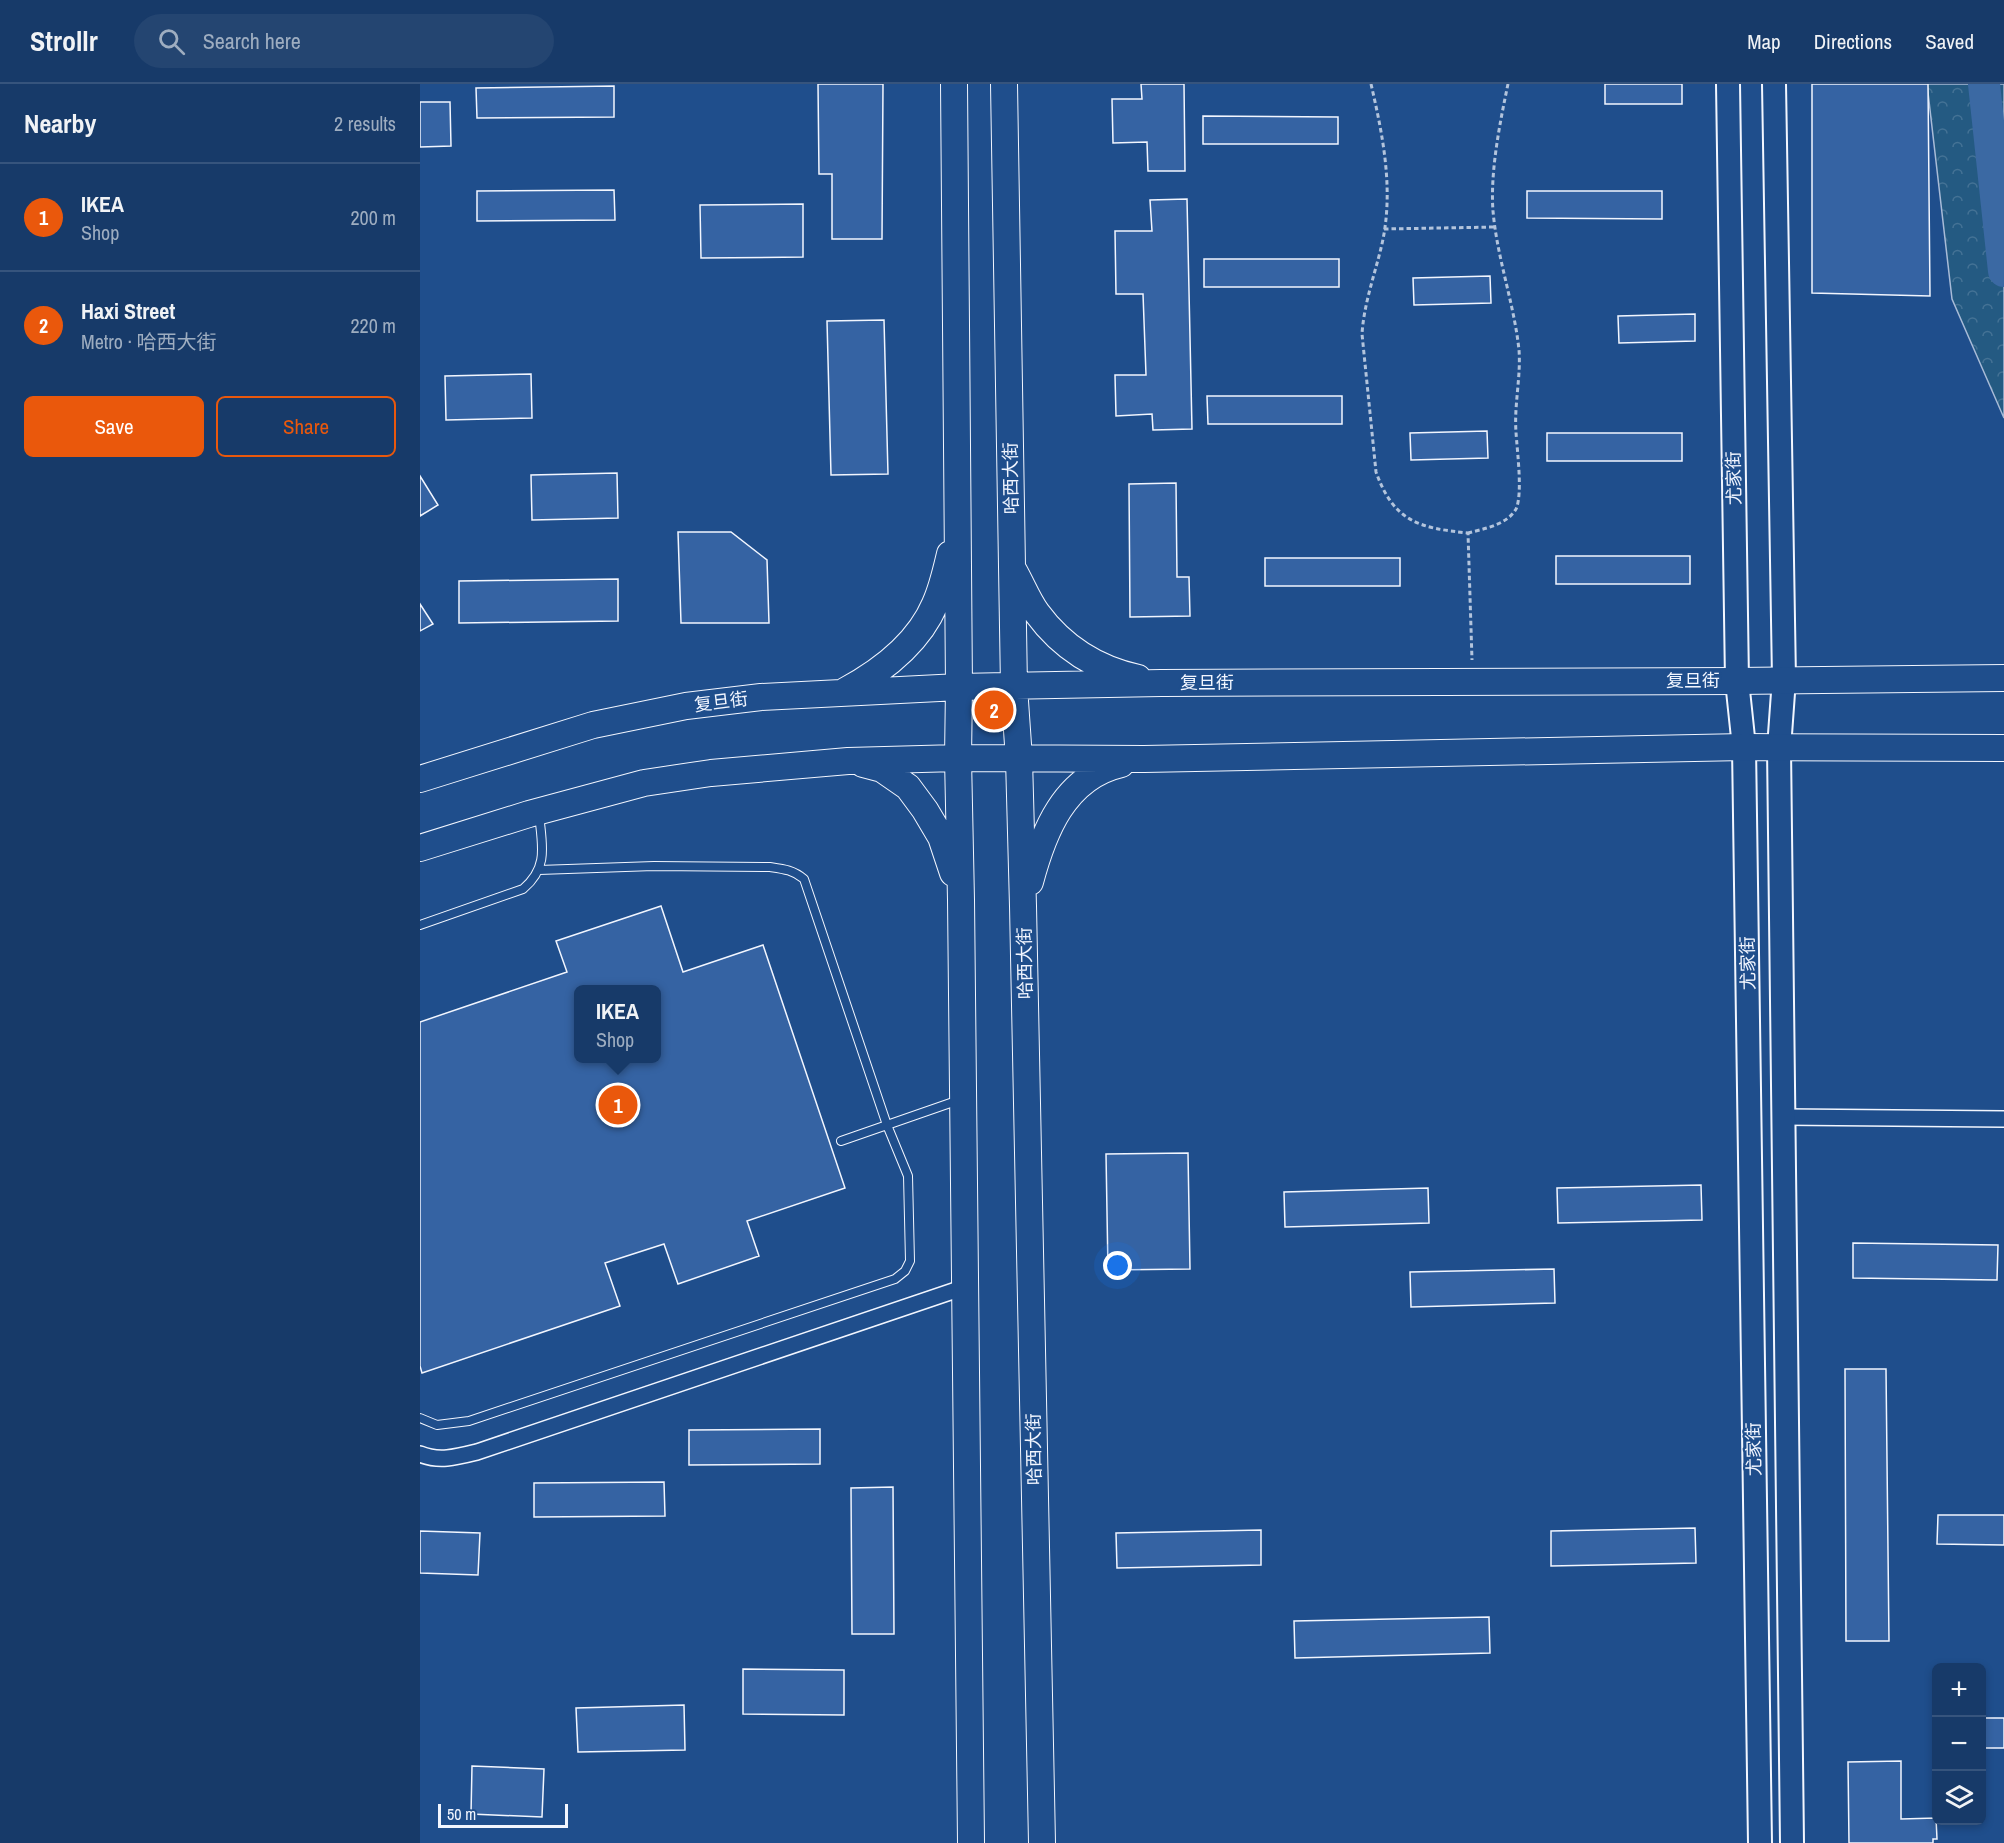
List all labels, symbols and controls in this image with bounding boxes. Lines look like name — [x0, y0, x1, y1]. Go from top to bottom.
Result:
search box — [134, 14, 554, 68]
text: Strollr — [30, 22, 98, 60]
icon: search — [155, 25, 188, 58]
text: Search here — [203, 26, 301, 56]
text: Map — [1747, 27, 1781, 56]
text: Directions — [1814, 27, 1892, 56]
text: Saved — [1925, 27, 1974, 56]
text: Nearby — [24, 106, 96, 141]
text: 2 results — [334, 110, 396, 137]
text: IKEA — [81, 189, 124, 219]
text: 1 — [39, 204, 48, 231]
text: 200 m — [350, 204, 396, 231]
text: Shop — [81, 219, 119, 246]
text: Haxi Street — [81, 296, 175, 326]
text: 2 — [39, 312, 48, 339]
text: 220 m — [350, 312, 396, 339]
text: Metro · 哈西大街 — [81, 328, 217, 355]
button: Save — [24, 396, 204, 457]
button: Share — [216, 396, 396, 457]
street label: 哈西大街 — [997, 442, 1024, 514]
street label: 尤家街 — [1721, 451, 1746, 505]
street label: 复旦街 — [1666, 668, 1720, 693]
street label: 复旦街 — [1180, 670, 1234, 695]
street label: 复旦街 — [693, 686, 749, 717]
pin: 2 — [974, 688, 1014, 732]
street label: 哈西大街 — [1011, 927, 1038, 999]
street label: 尤家街 — [1735, 936, 1760, 990]
popup — [574, 985, 661, 1063]
text: IKEA — [596, 996, 639, 1026]
text: Shop — [596, 1026, 634, 1053]
pin: 1 — [598, 1082, 638, 1128]
your location — [1103, 1251, 1132, 1280]
street label: 哈西大街 — [1020, 1413, 1047, 1485]
street label: 尤家街 — [1741, 1422, 1766, 1476]
map controls — [1932, 1663, 1986, 1825]
button: + — [1932, 1663, 1986, 1717]
button: − — [1932, 1717, 1986, 1771]
button: layers — [1932, 1771, 1986, 1825]
scale bar — [438, 1801, 568, 1828]
text: 50 m — [447, 1803, 476, 1825]

